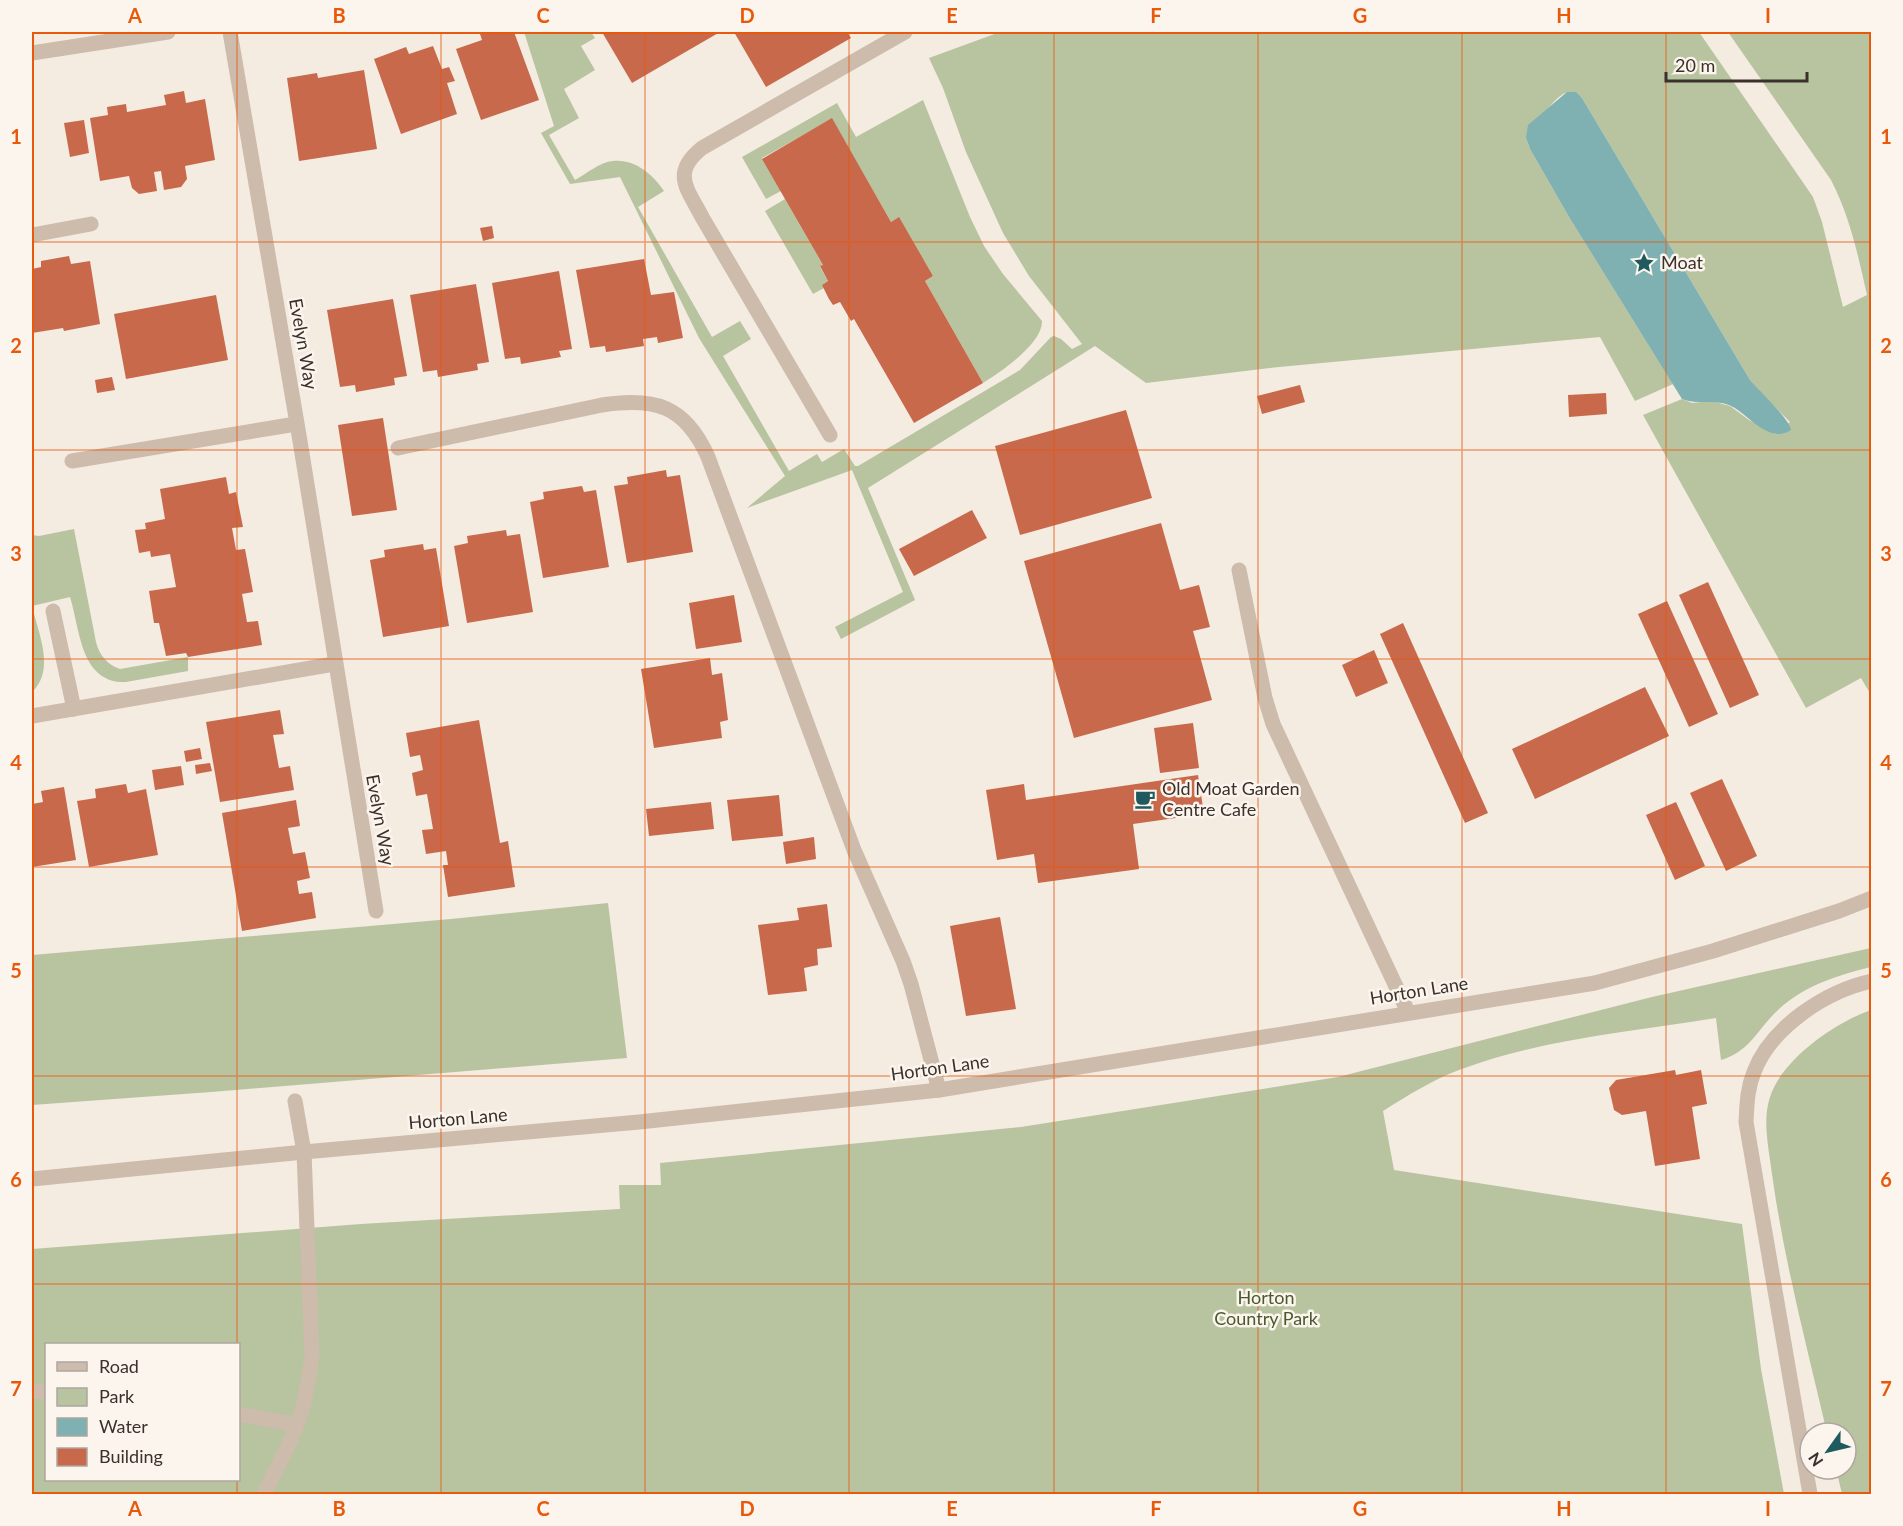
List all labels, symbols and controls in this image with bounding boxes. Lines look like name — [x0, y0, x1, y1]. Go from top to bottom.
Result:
text: A — [127, 3, 142, 27]
text: B — [332, 3, 346, 27]
text: C — [536, 3, 550, 27]
text: D — [739, 3, 755, 27]
text: E — [946, 3, 958, 27]
text: F — [1150, 3, 1162, 27]
text: G — [1353, 3, 1367, 27]
text: H — [1556, 3, 1572, 27]
text: I — [1765, 3, 1771, 27]
scale bar — [1666, 45, 1807, 83]
text: 20 m — [1675, 54, 1715, 76]
text: 1 — [10, 124, 22, 148]
text: 1 — [1880, 124, 1892, 148]
place icon: Moat — [1632, 251, 1656, 275]
place label: Moat — [1661, 251, 1703, 273]
street label: Evelyn Way — [285, 297, 323, 392]
text: 2 — [10, 333, 22, 357]
text: 2 — [1880, 333, 1892, 357]
text: 3 — [10, 541, 22, 565]
text: 3 — [1880, 541, 1892, 565]
text: 4 — [10, 750, 22, 774]
text: 4 — [1880, 750, 1892, 774]
street label: Evelyn Way — [362, 773, 400, 868]
place label: Old Moat Garden Centre Cafe — [1162, 777, 1300, 820]
cafe icon: Old Moat Garden Centre Cafe — [1133, 787, 1157, 811]
text: 5 — [10, 958, 22, 982]
text: 5 — [1880, 958, 1892, 982]
street label: Horton Lane — [1368, 971, 1470, 1009]
street label: Horton Lane — [889, 1049, 991, 1085]
street label: Horton Lane — [408, 1103, 508, 1133]
text: 6 — [10, 1167, 22, 1191]
text: 6 — [1880, 1167, 1892, 1191]
park label: Horton Country Park — [1214, 1286, 1319, 1329]
legend — [45, 1343, 240, 1481]
text: Road — [99, 1355, 139, 1377]
text: 7 — [10, 1376, 22, 1400]
text: 7 — [1880, 1376, 1892, 1400]
text: Park — [99, 1385, 135, 1407]
text: Water — [99, 1415, 148, 1437]
north arrow — [1798, 1421, 1858, 1481]
text: Building — [99, 1445, 163, 1467]
text: N — [1804, 1449, 1826, 1470]
text: A — [127, 1496, 142, 1520]
text: B — [332, 1496, 346, 1520]
text: C — [536, 1496, 550, 1520]
text: D — [739, 1496, 755, 1520]
text: E — [946, 1496, 958, 1520]
text: F — [1150, 1496, 1162, 1520]
text: G — [1353, 1496, 1367, 1520]
text: H — [1556, 1496, 1572, 1520]
text: I — [1765, 1496, 1771, 1520]

